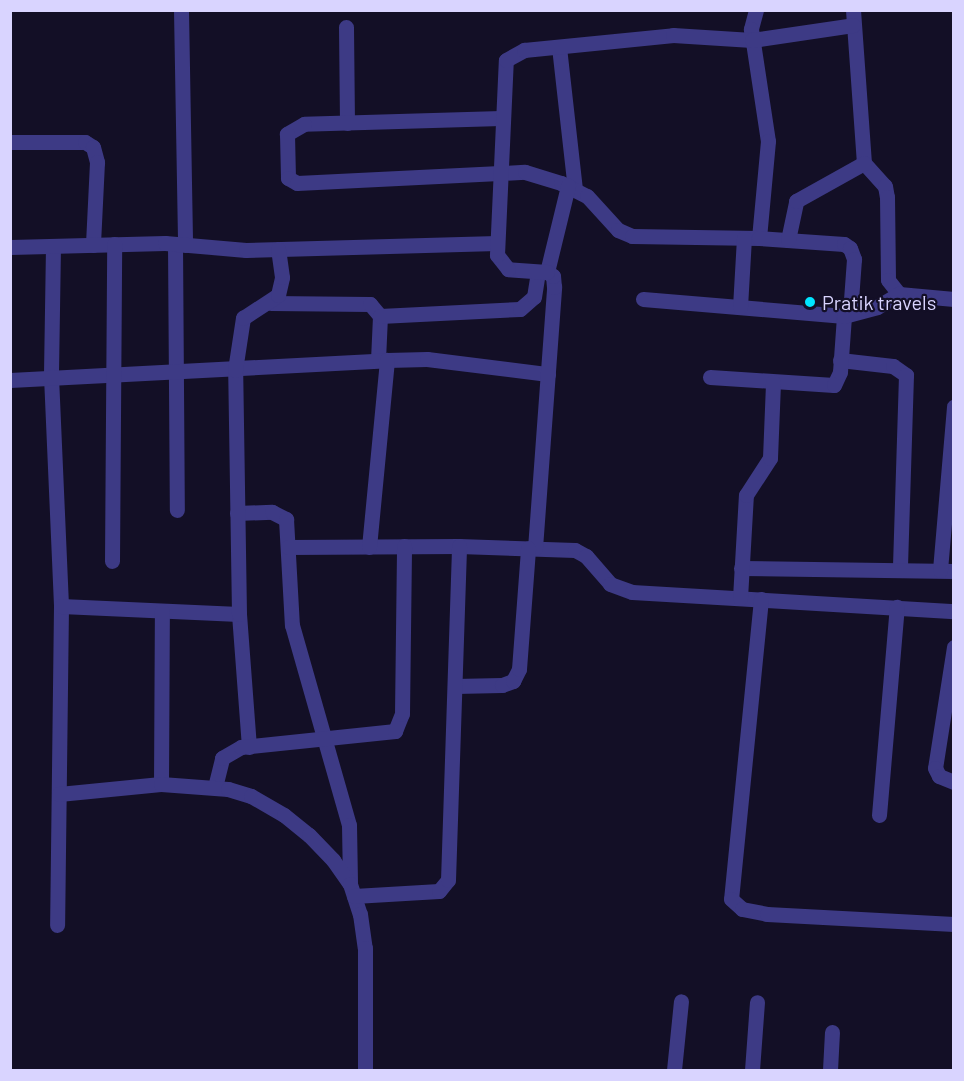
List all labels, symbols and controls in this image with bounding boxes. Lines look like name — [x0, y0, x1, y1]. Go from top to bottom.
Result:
place label: Pratik travels — [822, 290, 936, 314]
marker: Pratik travels — [803, 295, 817, 309]

